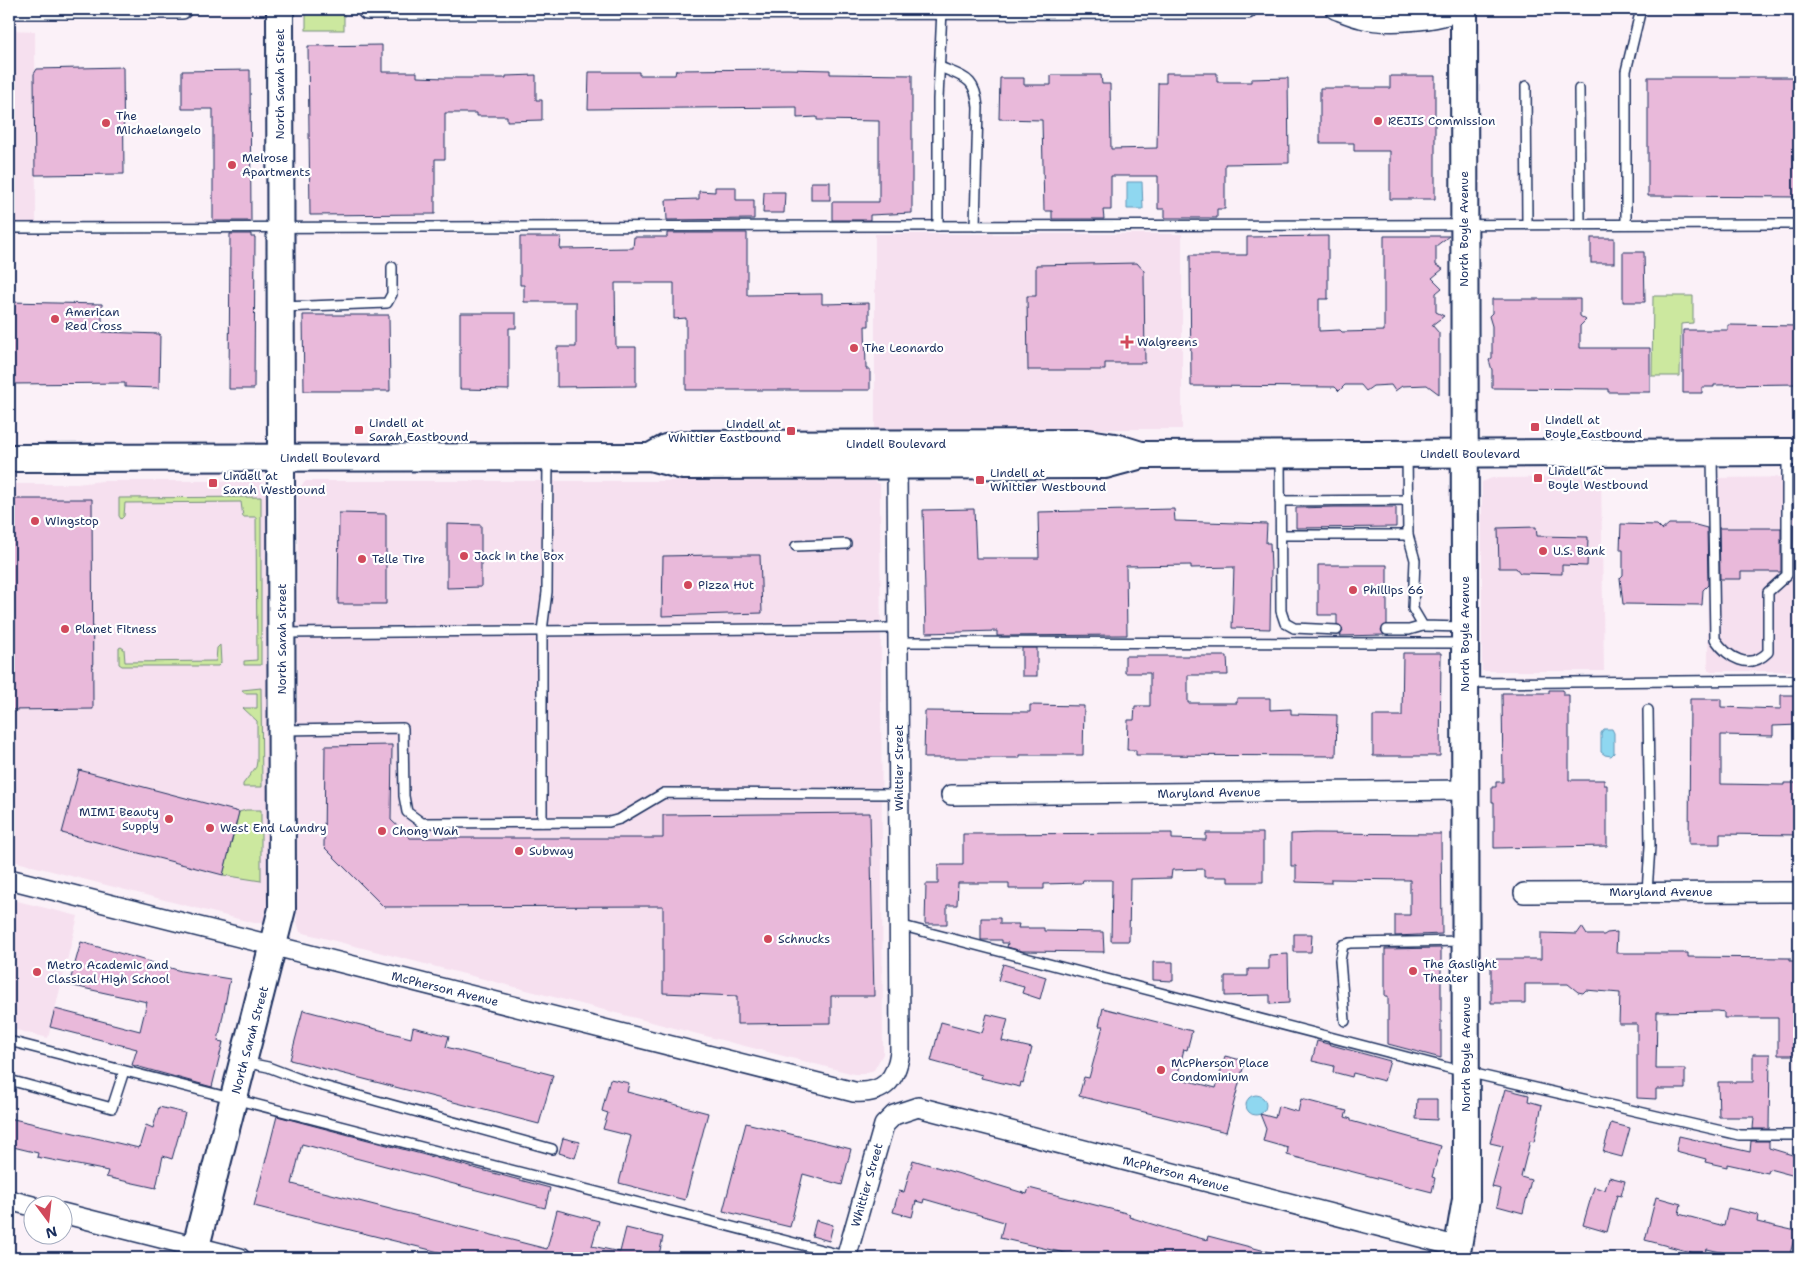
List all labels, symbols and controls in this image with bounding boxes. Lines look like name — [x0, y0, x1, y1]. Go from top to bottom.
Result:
street label: North Sarah Street — [272, 28, 288, 140]
place label: The Michaelangelo — [116, 108, 201, 138]
place label: REJIS Commission — [1388, 113, 1495, 129]
marker: REJIS Commission — [1372, 115, 1384, 127]
marker: The Michaelangelo — [100, 117, 112, 129]
place label: Melrose Apartments — [242, 150, 311, 180]
marker: Melrose Apartments — [226, 159, 238, 171]
street label: North Boyle Avenue — [1456, 171, 1472, 287]
place label: American Red Cross — [65, 304, 122, 334]
marker: American Red Cross — [49, 313, 61, 325]
place label: Walgreens — [1137, 334, 1198, 350]
marker: Walgreens — [1121, 336, 1133, 348]
place label: The Leonardo — [864, 340, 944, 356]
marker: The Leonardo — [848, 342, 860, 354]
place label: Lindell at Boyle Eastbound — [1545, 412, 1643, 442]
place label: Lindell at Sarah Eastbound — [369, 415, 469, 445]
place label: Lindell at Whittier Eastbound — [668, 416, 781, 446]
marker: Lindell at Boyle Eastbound — [1529, 421, 1541, 433]
marker: Lindell at Sarah Eastbound — [353, 424, 365, 436]
marker: Lindell at Whittier Eastbound — [785, 425, 797, 437]
street label: Lindell Boulevard — [846, 436, 946, 452]
street label: Lindell Boulevard — [1420, 446, 1520, 462]
street label: Lindell Boulevard — [280, 450, 380, 466]
place label: Lindell at Boyle Westbound — [1548, 463, 1649, 493]
place label: Lindell at Whittier Westbound — [990, 465, 1106, 495]
place label: Lindell at Sarah Westbound — [223, 468, 326, 498]
marker: Lindell at Boyle Westbound — [1532, 472, 1544, 484]
marker: Lindell at Whittier Westbound — [974, 474, 986, 486]
marker: Lindell at Sarah Westbound — [207, 477, 219, 489]
place label: Wingstop — [45, 513, 99, 529]
marker: Wingstop — [29, 515, 41, 527]
place label: U.S. Bank — [1553, 543, 1605, 559]
marker: U.S. Bank — [1537, 545, 1549, 557]
place label: Jack in the Box — [474, 548, 564, 564]
marker: Jack in the Box — [458, 550, 470, 562]
place label: Telle Tire — [372, 551, 425, 567]
marker: Telle Tire — [356, 553, 368, 565]
street label: North Boyle Avenue — [1457, 576, 1473, 692]
place label: Pizza Hut — [698, 577, 754, 593]
marker: Pizza Hut — [682, 579, 694, 591]
place label: Phillips 66 — [1363, 582, 1424, 598]
street label: North Sarah Street — [274, 583, 290, 695]
marker: Phillips 66 — [1347, 584, 1359, 596]
place label: Planet Fitness — [75, 621, 157, 637]
marker: Planet Fitness — [59, 623, 71, 635]
street label: Whittier Street — [891, 725, 907, 811]
street label: Maryland Avenue — [1157, 784, 1261, 802]
place label: MIMI Beauty Supply — [79, 804, 159, 834]
marker: MIMI Beauty Supply — [163, 813, 175, 825]
place label: West End Laundry — [220, 820, 327, 836]
marker: West End Laundry — [204, 822, 216, 834]
place label: Chong Wah — [392, 823, 458, 839]
marker: Chong Wah — [376, 825, 388, 837]
place label: Subway — [529, 843, 574, 859]
marker: Subway — [513, 845, 525, 857]
street label: Maryland Avenue — [1609, 884, 1713, 900]
place label: Schnucks — [778, 931, 830, 947]
marker: Schnucks — [762, 933, 774, 945]
place label: The Gaslight Theater — [1423, 956, 1497, 986]
place label: Metro Academic and Classical High School — [47, 957, 170, 987]
marker: The Gaslight Theater — [1407, 965, 1419, 977]
marker: Metro Academic and Classical High School — [31, 966, 43, 978]
street label: McPherson Avenue — [390, 968, 500, 1010]
street label: North Sarah Street — [228, 984, 272, 1096]
street label: North Boyle Avenue — [1458, 996, 1474, 1112]
place label: McPherson Place Condominium — [1171, 1055, 1269, 1085]
marker: McPherson Place Condominium — [1155, 1064, 1167, 1076]
street label: Whittier Street — [847, 1141, 887, 1229]
street label: McPherson Avenue — [1121, 1152, 1231, 1196]
north arrow — [22, 1194, 72, 1244]
text: N — [44, 1222, 59, 1243]

